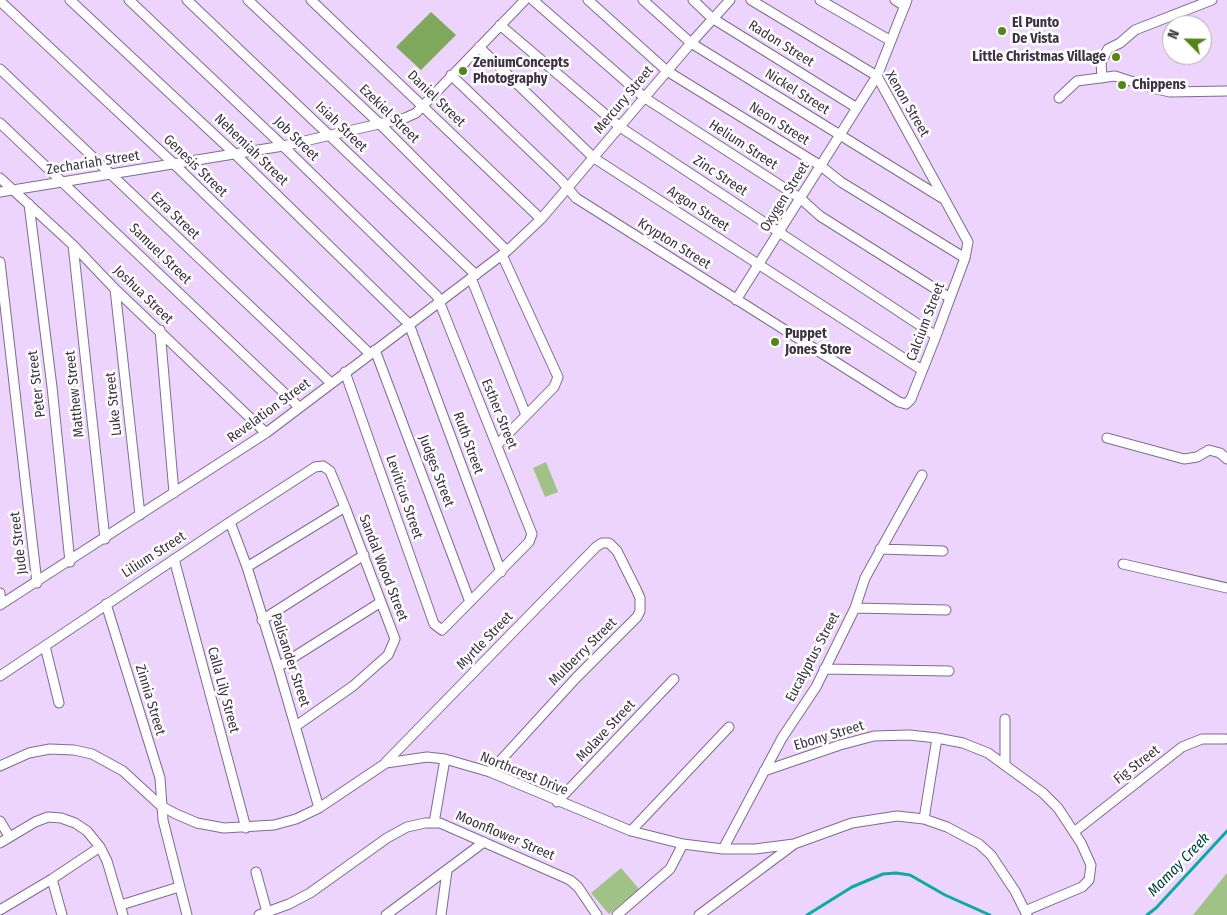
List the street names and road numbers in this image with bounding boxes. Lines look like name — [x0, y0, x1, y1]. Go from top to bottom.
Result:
street label: Radon Street — [745, 17, 817, 71]
street label: Mercury Street — [591, 63, 657, 137]
street label: Nickel Street — [762, 66, 832, 118]
street label: Daniel Street — [404, 67, 468, 131]
street label: Xenon Street — [881, 68, 933, 140]
street label: Ezekiel Street — [355, 81, 423, 147]
street label: Isiah Street — [312, 98, 370, 156]
street label: Neon Street — [746, 99, 812, 149]
street label: Nehemiah Street — [211, 111, 291, 189]
street label: Job Street — [270, 113, 322, 165]
street label: Helium Street — [706, 117, 780, 173]
street label: Genesis Street — [160, 131, 230, 201]
street label: Zechariah Street — [45, 147, 141, 179]
street label: Zinc Street — [690, 152, 750, 200]
street label: Oxygen Street — [757, 159, 813, 235]
street label: Argon Street — [664, 183, 732, 235]
street label: Ezra Street — [147, 189, 203, 243]
street label: Krypton Street — [634, 215, 714, 273]
street label: Samuel Street — [125, 220, 195, 288]
street label: Joshua Street — [110, 262, 176, 328]
street label: Calcium Street — [903, 280, 949, 364]
street label: Peter Street — [25, 349, 49, 419]
street label: Matthew Street — [62, 350, 88, 438]
street label: Luke Street — [102, 371, 126, 437]
street label: Revelation Street — [224, 375, 314, 447]
street label: Esther Street — [477, 377, 521, 451]
street label: Ruth Street — [449, 410, 487, 476]
street label: Judges Street — [415, 433, 457, 509]
street label: Leviticus Street — [382, 453, 426, 541]
street label: Jude Street — [7, 511, 31, 575]
street label: Sandal Wood Street — [355, 512, 411, 624]
street label: Lilium Street — [119, 528, 189, 582]
street label: Myrtle Street — [453, 609, 517, 673]
street label: Eucalyptus Street — [782, 609, 844, 705]
street label: Palisander Street — [267, 611, 313, 709]
street label: Mulberry Street — [546, 615, 620, 689]
street label: Calla Lily Street — [203, 645, 243, 735]
street label: Zinnia Street — [131, 663, 169, 737]
street label: Molave Street — [573, 697, 639, 765]
street label: Ebony Street — [792, 717, 866, 755]
street label: Fig Street — [1111, 742, 1163, 788]
street label: Northcrest Drive — [477, 749, 571, 799]
street label: Moonflower Street — [453, 808, 557, 864]

